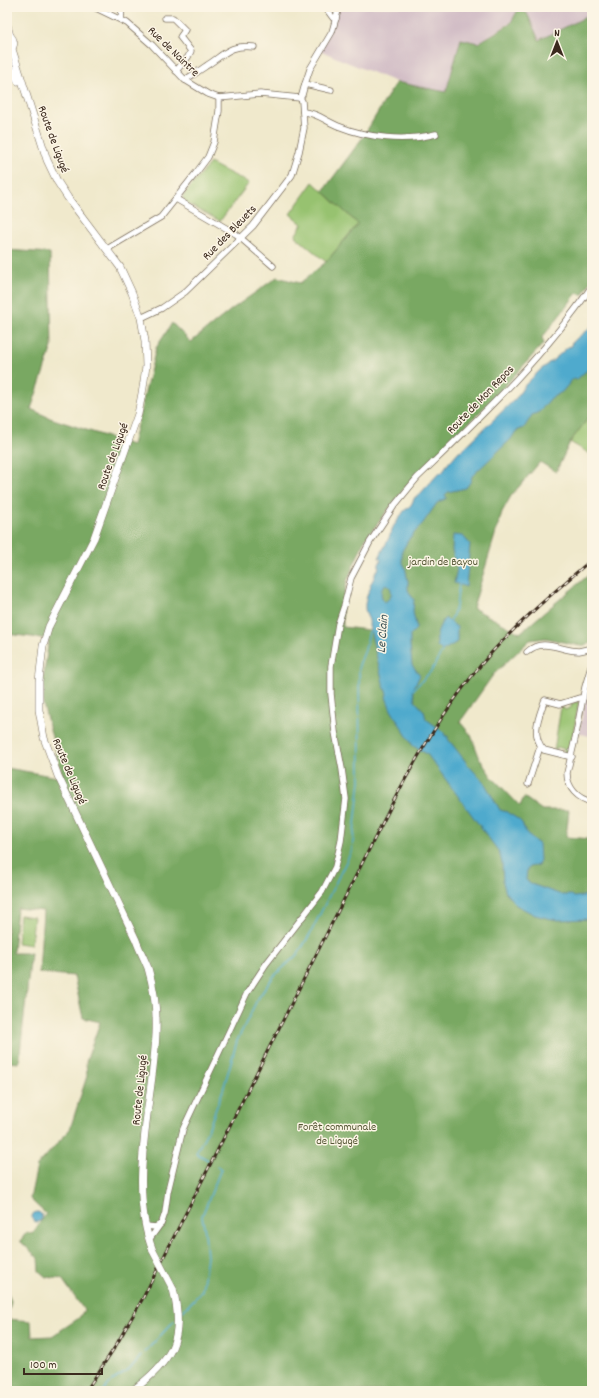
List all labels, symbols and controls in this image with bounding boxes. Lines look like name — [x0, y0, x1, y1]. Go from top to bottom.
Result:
north arrow — [537, 22, 577, 62]
street label: Rue de Naintre — [143, 23, 203, 81]
text: N — [554, 26, 560, 42]
street label: Route de Ligugé — [33, 104, 73, 176]
street label: Rue des Bleuets — [199, 201, 261, 265]
street label: Route de Mon Repos — [444, 362, 519, 438]
street label: Route de Ligugé — [93, 421, 133, 493]
park label: jardin de Bayou — [407, 554, 478, 571]
water label: Le Clain — [373, 614, 394, 654]
street label: Route de Ligugé — [47, 736, 90, 807]
street label: Route de Ligugé — [128, 1054, 153, 1126]
park label: Forêt communale de Ligugé — [298, 1119, 376, 1150]
scale bar — [24, 1350, 102, 1376]
text: 100 m — [30, 1357, 57, 1374]

